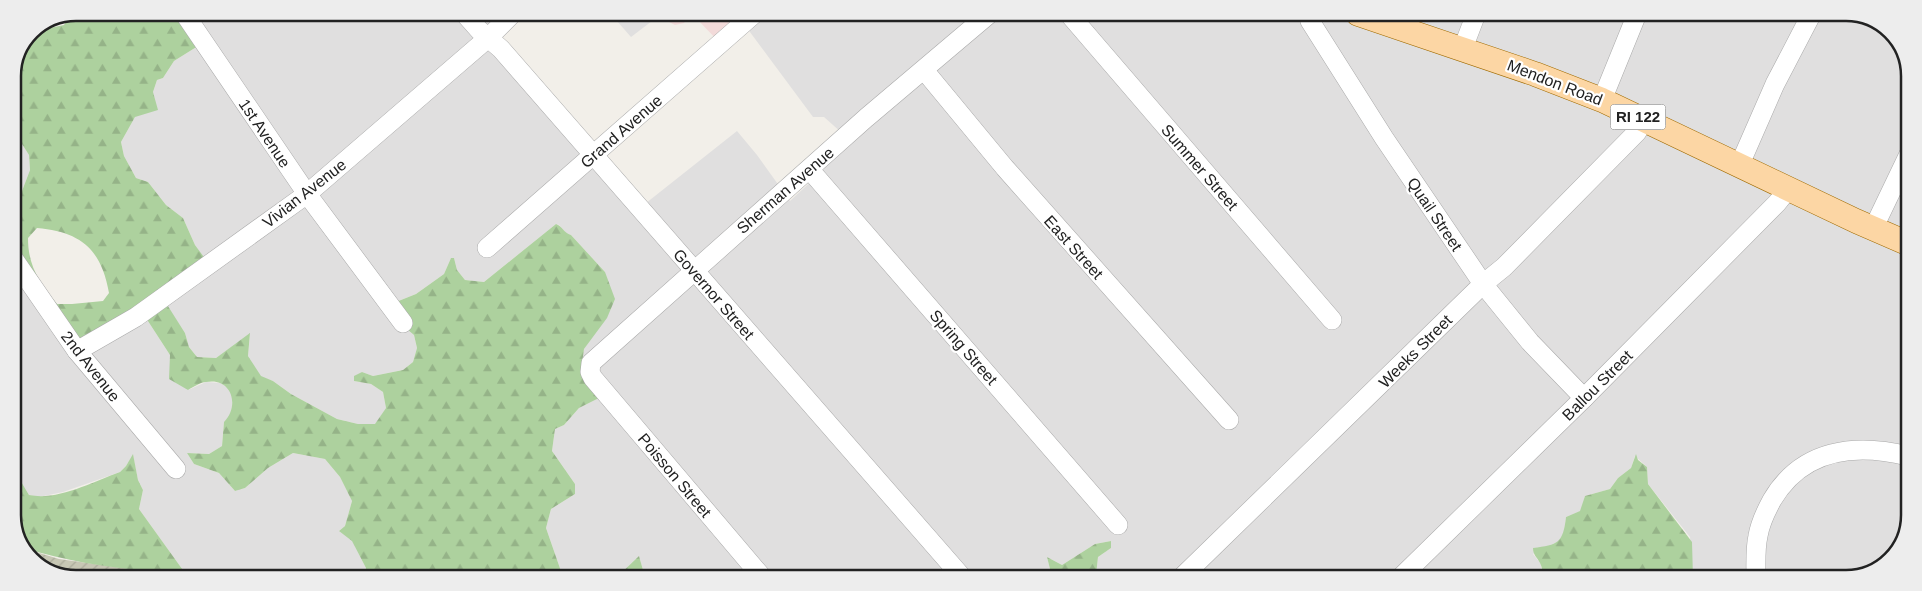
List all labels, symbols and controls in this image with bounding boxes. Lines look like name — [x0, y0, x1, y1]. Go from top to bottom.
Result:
street label: Mendon Road — [1505, 57, 1605, 108]
street label: Grand Avenue — [577, 91, 665, 171]
street label: 1st Avenue — [235, 96, 294, 171]
road number: RI 122 — [1610, 104, 1666, 130]
street label: Summer Street — [1158, 121, 1242, 214]
street label: Sherman Avenue — [734, 144, 837, 237]
street label: Vivian Avenue — [259, 156, 349, 231]
street label: Quail Street — [1404, 175, 1466, 255]
street label: East Street — [1041, 212, 1107, 283]
street label: Governor Street — [670, 246, 758, 343]
street label: Spring Street — [927, 307, 1001, 389]
street label: Weeks Street — [1375, 311, 1456, 391]
street label: 2nd Avenue — [58, 328, 123, 405]
street label: Ballou Street — [1559, 347, 1636, 424]
street label: Poisson Street — [635, 430, 715, 521]

